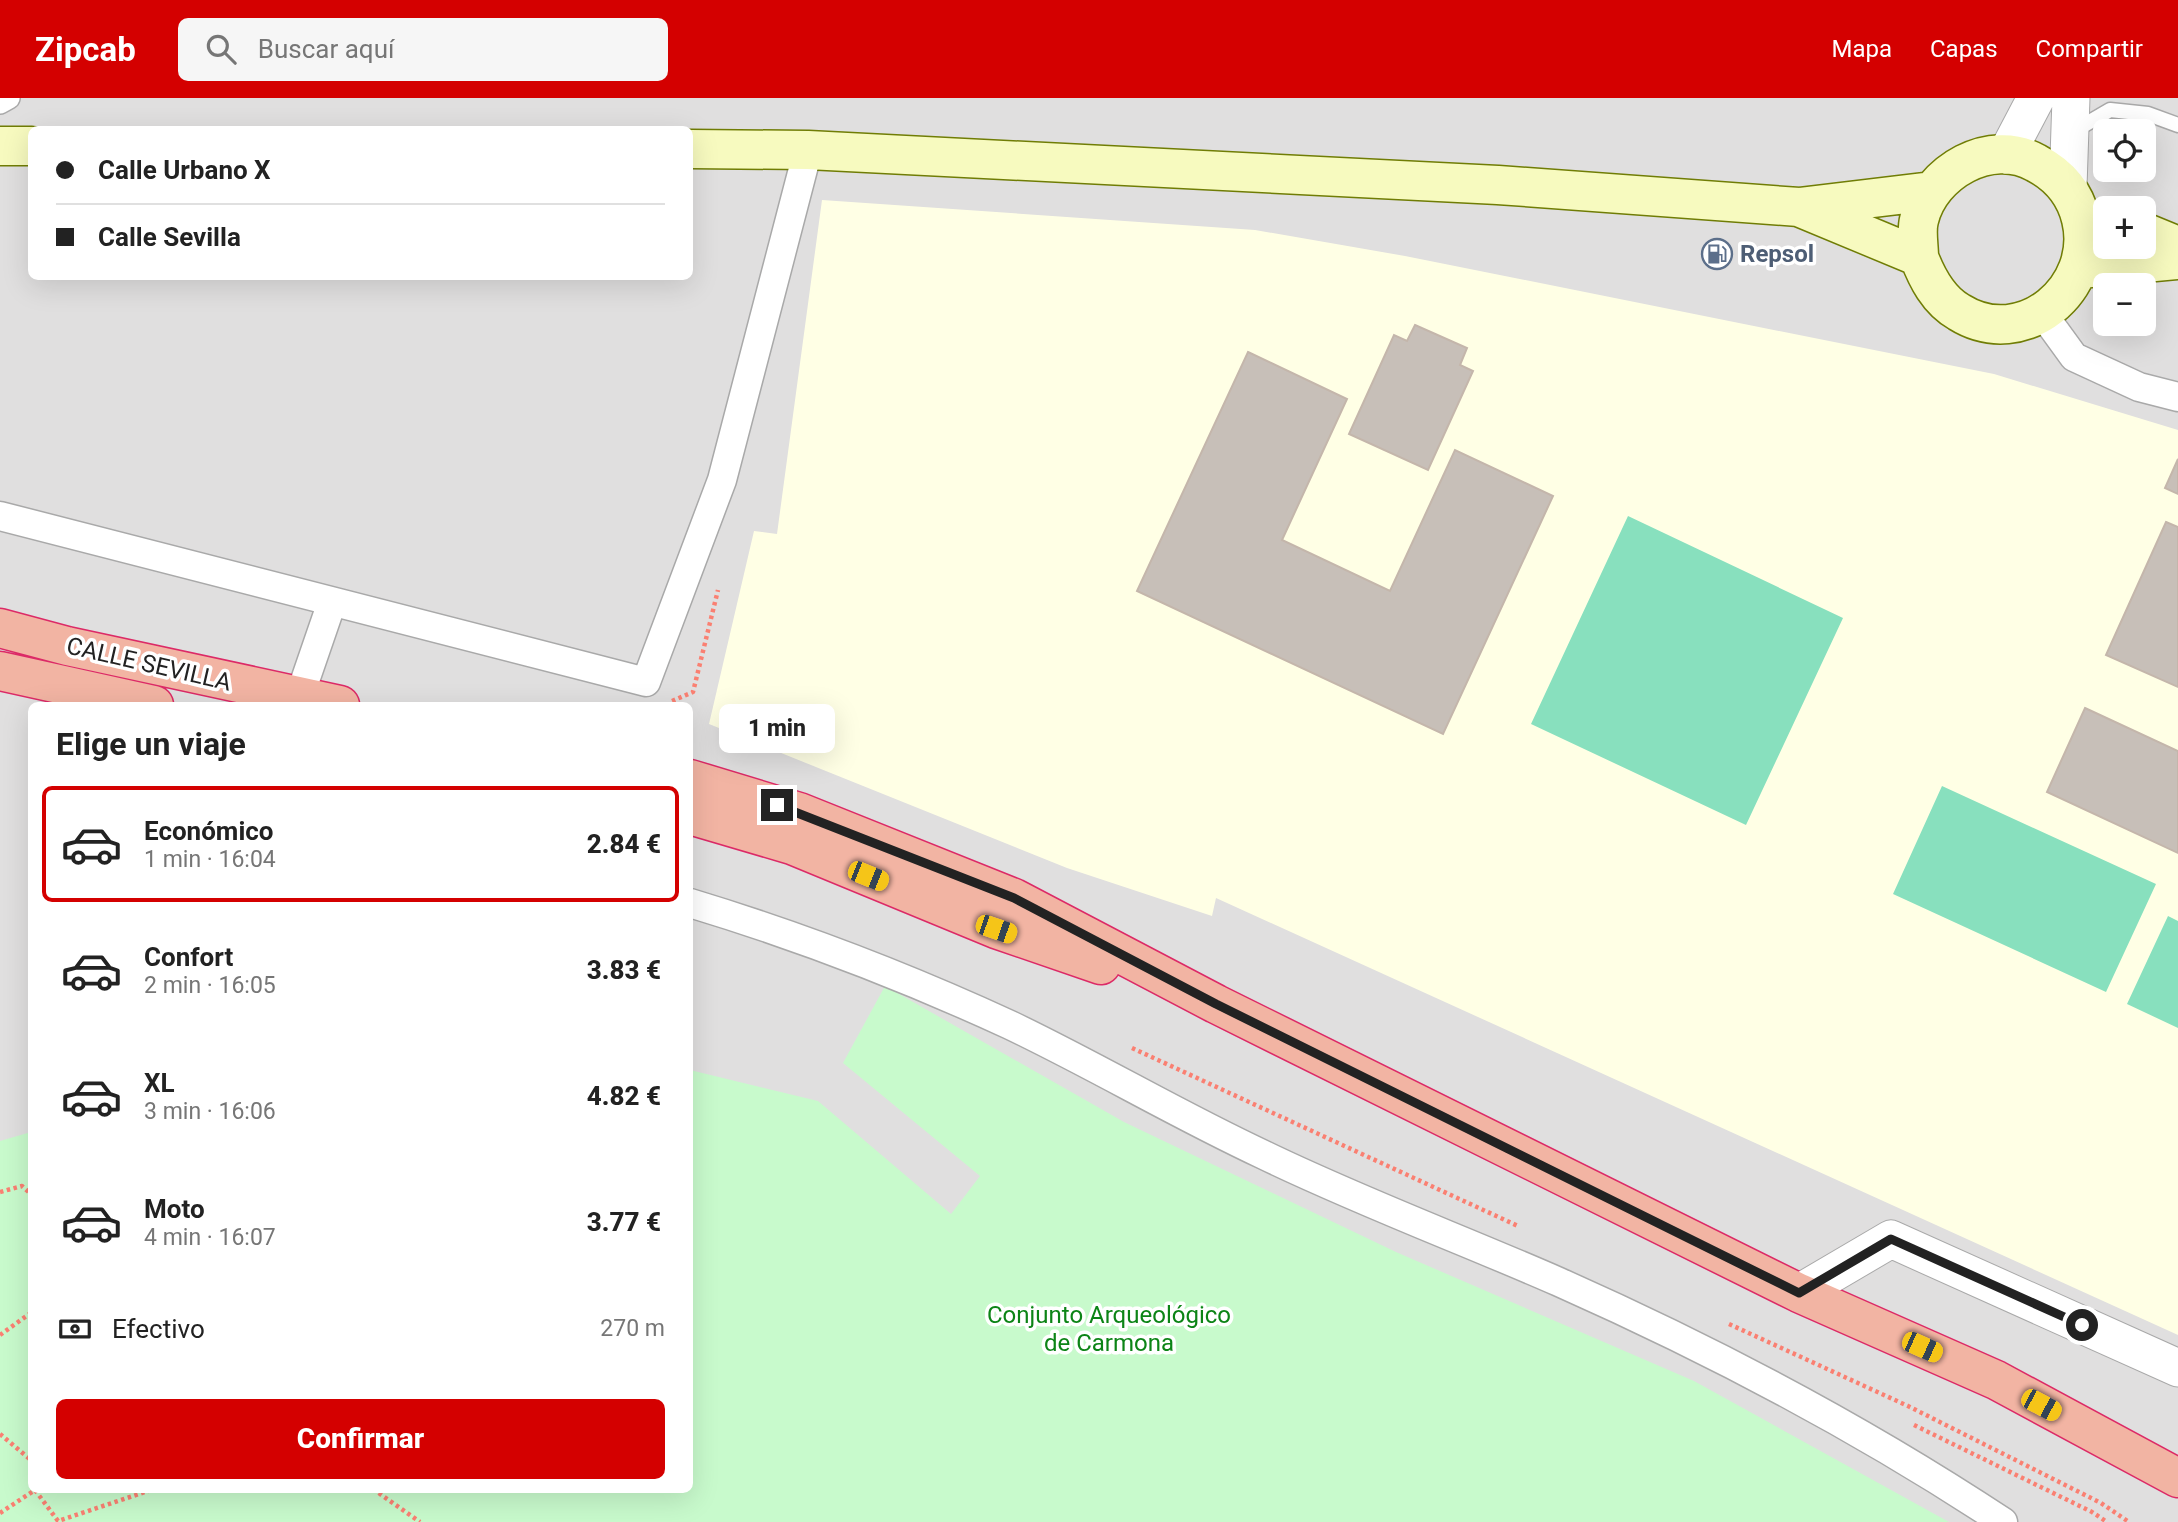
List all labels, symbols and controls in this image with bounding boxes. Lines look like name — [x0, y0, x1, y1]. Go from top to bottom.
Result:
search box — [178, 18, 668, 81]
text: Zipcab — [35, 30, 136, 69]
icon: search — [202, 30, 240, 68]
text: Buscar aquí — [258, 34, 394, 64]
text: Mapa — [1831, 35, 1892, 63]
text: Capas — [1930, 35, 1998, 63]
text: Compartir — [2036, 35, 2143, 63]
map controls — [2093, 119, 2156, 336]
button: locate — [2093, 119, 2156, 182]
text: Calle Urbano X — [98, 155, 271, 185]
button: + — [2093, 196, 2156, 259]
text: Calle Sevilla — [98, 222, 241, 252]
fuel station icon: Repsol — [1700, 237, 1734, 271]
place label: Repsol — [1740, 240, 1814, 268]
button: − — [2093, 273, 2156, 336]
street label: CALLE SEVILLA — [64, 631, 234, 697]
callout: 1 min — [719, 704, 835, 752]
text: 1 min — [748, 715, 806, 742]
text: Elige un viaje — [56, 725, 246, 763]
route end — [761, 789, 793, 821]
icon: car — [60, 813, 123, 876]
text: Económico — [144, 816, 273, 846]
text: 2.84 € — [587, 829, 661, 859]
text: 1 min · 16:04 — [144, 846, 276, 873]
car — [845, 858, 892, 894]
car — [973, 912, 1020, 946]
icon: car — [60, 939, 123, 1002]
text: Confort — [144, 942, 233, 972]
text: 3.83 € — [587, 955, 661, 985]
text: 2 min · 16:05 — [144, 972, 276, 999]
icon: car — [60, 1065, 123, 1128]
text: XL — [144, 1068, 175, 1098]
text: 4.82 € — [587, 1081, 661, 1111]
text: 3 min · 16:06 — [144, 1098, 276, 1125]
icon: car — [60, 1191, 123, 1254]
text: Moto — [144, 1194, 205, 1224]
text: 3.77 € — [587, 1207, 661, 1237]
text: 4 min · 16:07 — [144, 1224, 276, 1251]
park label: Conjunto Arqueológico de Carmona — [987, 1301, 1231, 1357]
route start — [2066, 1309, 2098, 1341]
icon: cash — [56, 1310, 94, 1348]
text: Efectivo — [112, 1314, 205, 1344]
text: 270 m — [600, 1315, 665, 1342]
car — [1899, 1329, 1946, 1365]
car — [2018, 1386, 2065, 1424]
button: Confirmar — [56, 1399, 665, 1479]

